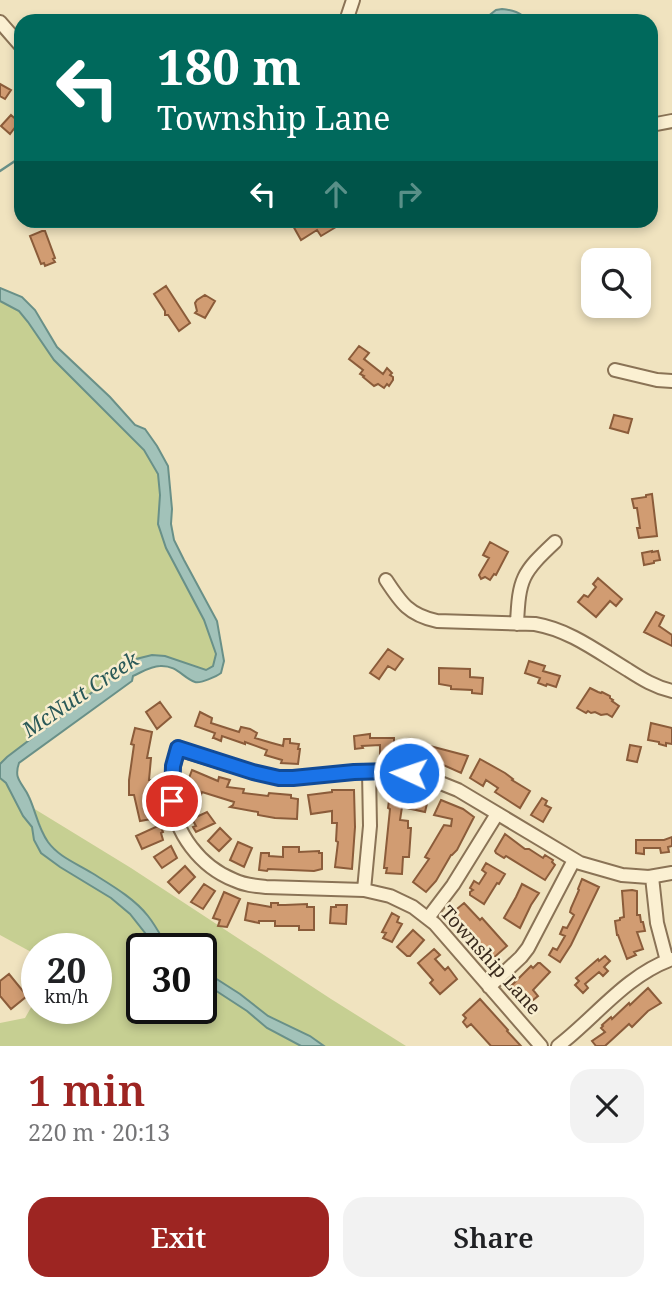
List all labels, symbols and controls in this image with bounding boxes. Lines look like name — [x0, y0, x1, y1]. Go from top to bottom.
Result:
text: 180 m — [157, 33, 301, 99]
icon: left — [42, 42, 133, 133]
text: Township Lane — [157, 96, 390, 139]
icon: left — [244, 175, 282, 213]
icon: ahead — [317, 175, 355, 213]
icon: right — [390, 175, 428, 213]
map controls — [581, 248, 651, 318]
button: search — [581, 248, 651, 318]
water label: McNutt Creek — [16, 644, 145, 744]
position arrow — [372, 736, 446, 810]
pin — [142, 771, 202, 831]
icon: arrive — [153, 782, 191, 820]
street label: Township Lane — [435, 900, 547, 1020]
speed limit sign: 30 — [126, 933, 217, 1024]
text: 20 — [47, 946, 86, 993]
text: km/h — [44, 984, 89, 1008]
text: 1 min — [28, 1061, 145, 1118]
button: close — [570, 1069, 644, 1143]
text: 220 m · 20:13 — [28, 1116, 170, 1148]
button: Exit — [28, 1197, 329, 1277]
button: Share — [343, 1197, 644, 1277]

